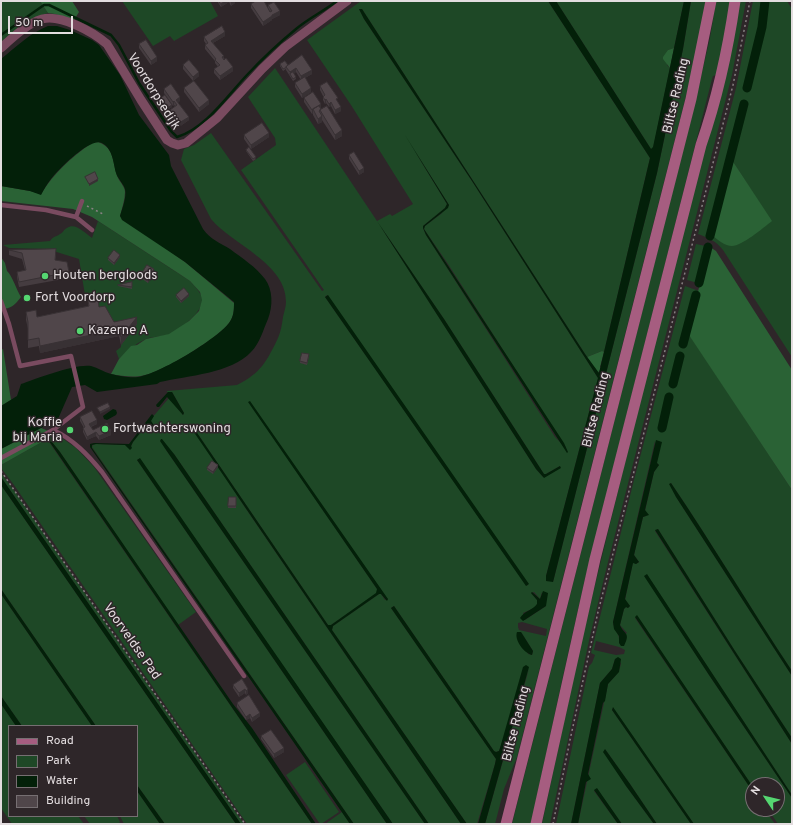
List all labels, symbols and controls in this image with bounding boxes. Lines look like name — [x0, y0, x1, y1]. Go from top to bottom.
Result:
scale bar — [10, 8, 75, 34]
text: 50 m — [15, 15, 43, 31]
street label: Voordorpsedijk — [123, 51, 183, 133]
street label: Biltse Rading — [661, 57, 693, 135]
place label: Houten bergloods — [53, 268, 157, 284]
marker: Houten bergloods — [40, 271, 50, 281]
place label: Fort Voordorp — [35, 290, 115, 306]
marker: Fort Voordorp — [22, 293, 32, 303]
place label: Kazerne A — [88, 323, 148, 339]
marker: Kazerne A — [75, 326, 85, 336]
street label: Biltse Rading — [580, 371, 614, 449]
place label: Koffie bij Maria — [12, 415, 62, 446]
place label: Fortwachterswoning — [113, 421, 231, 437]
marker: Fortwachterswoning — [100, 424, 110, 434]
marker: Koffie bij Maria — [65, 425, 75, 435]
street label: Voorveldse Pad — [99, 601, 163, 683]
street label: Biltse Rading — [500, 685, 534, 763]
legend — [8, 725, 138, 817]
text: Road — [46, 733, 74, 749]
text: Park — [46, 753, 71, 769]
text: Water — [46, 773, 78, 789]
north arrow — [745, 777, 785, 817]
text: N — [748, 783, 764, 798]
text: Building — [46, 793, 90, 809]

